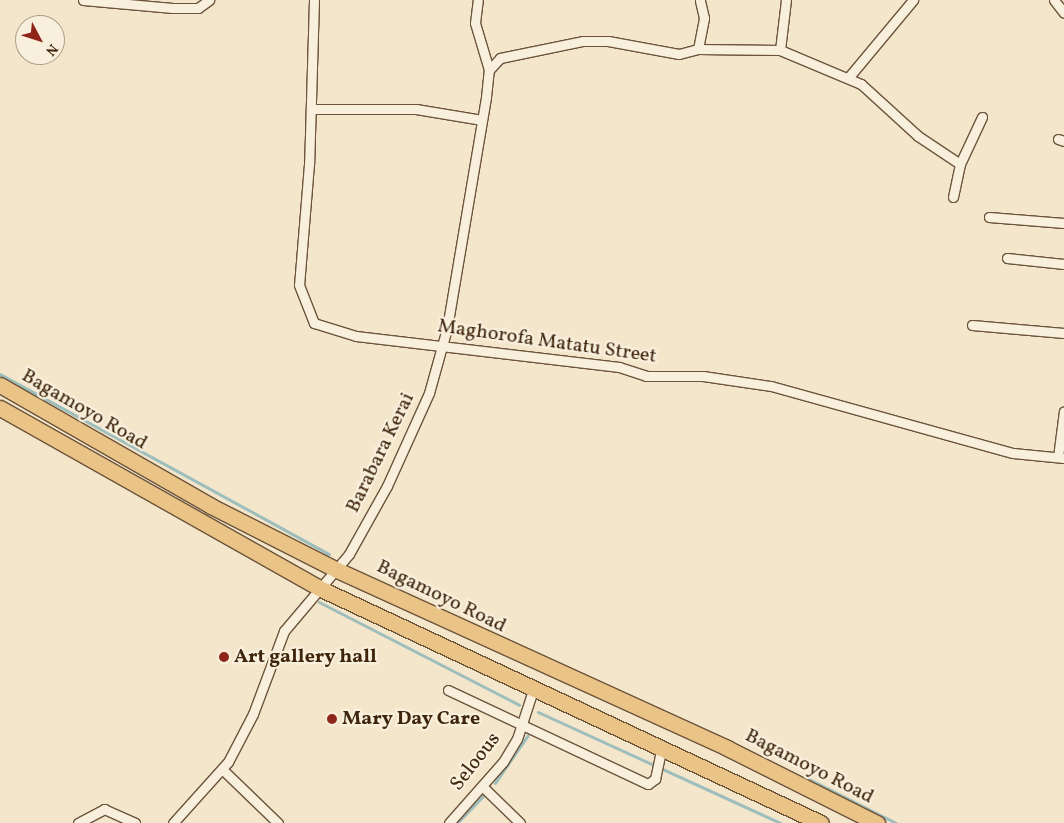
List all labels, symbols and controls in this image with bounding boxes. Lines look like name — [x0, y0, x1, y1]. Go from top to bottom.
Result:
north arrow — [15, 15, 65, 65]
text: N — [41, 39, 62, 59]
street label: Maghorofa Matatu Street — [436, 315, 658, 369]
street label: Bagamoyo Road — [17, 364, 151, 456]
street label: Barabara Kerai — [342, 389, 420, 517]
street label: Bagamoyo Road — [372, 555, 510, 639]
place label: Art gallery hall — [234, 645, 377, 669]
marker: Art gallery hall — [218, 651, 230, 663]
place label: Mary Day Care — [342, 707, 481, 731]
marker: Mary Day Care — [326, 713, 338, 725]
street label: Bagamoyo Road — [741, 724, 877, 810]
street label: Seloous — [446, 728, 506, 796]

